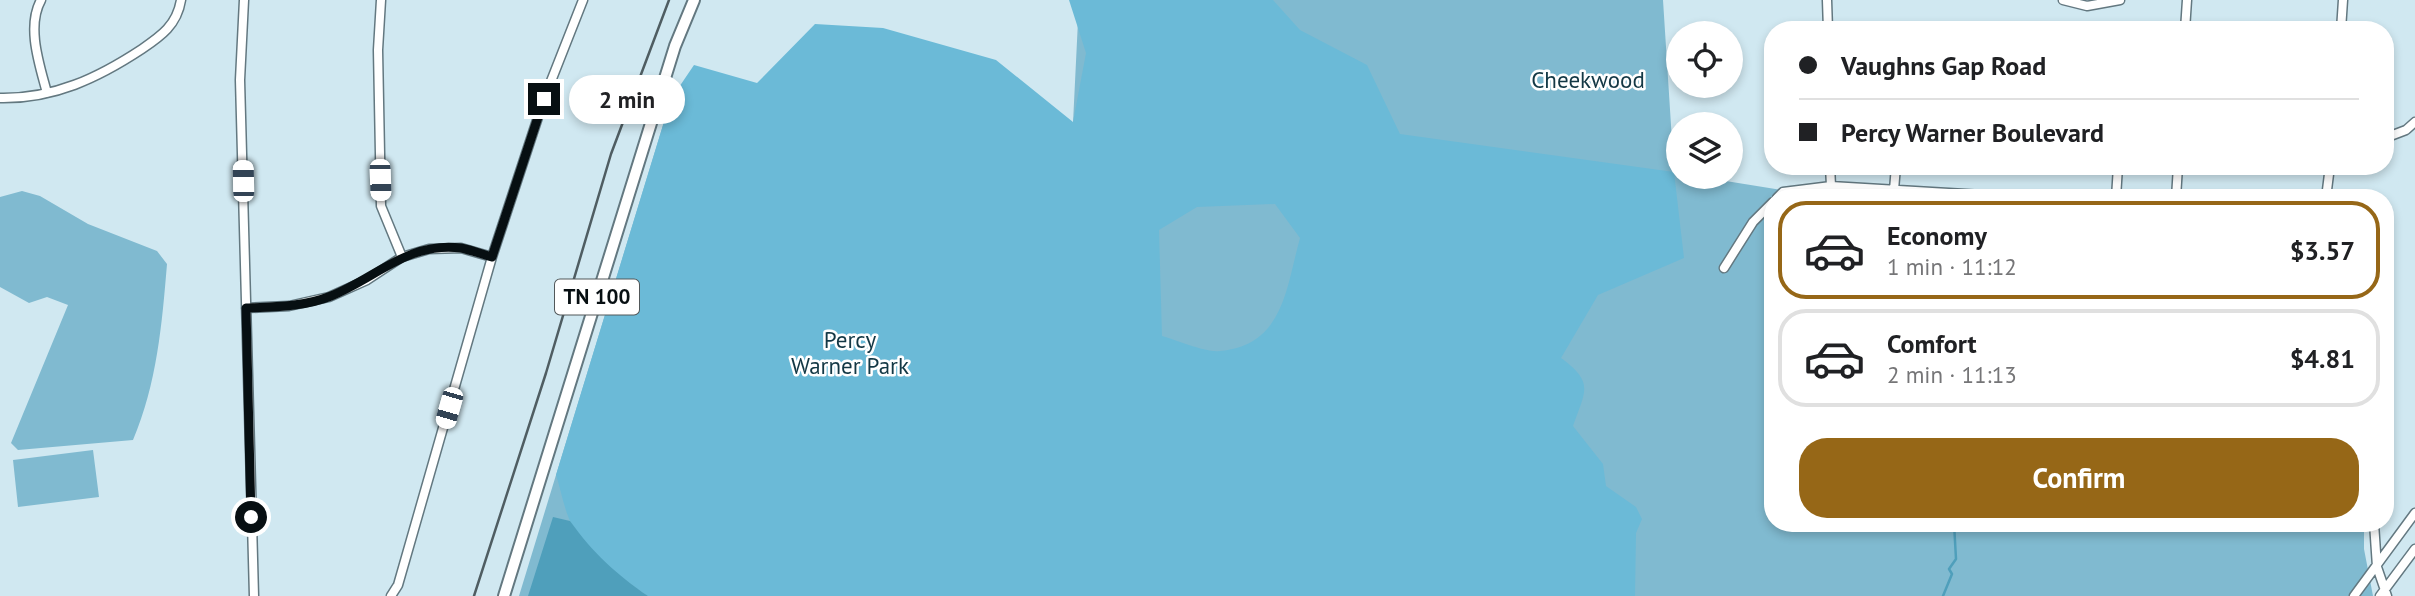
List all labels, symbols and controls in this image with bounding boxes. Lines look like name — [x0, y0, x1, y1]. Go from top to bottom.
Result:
map controls — [1666, 21, 1743, 189]
button: locate — [1666, 21, 1743, 98]
text: Vaughns Gap Road — [1841, 49, 2046, 82]
park label: Cheekwood — [1531, 65, 1645, 94]
callout: 2 min — [568, 74, 684, 124]
route end — [528, 83, 560, 115]
text: 2 min — [599, 85, 655, 114]
button: layers — [1666, 112, 1743, 189]
text: Percy Warner Boulevard — [1841, 116, 2104, 149]
car — [369, 159, 392, 201]
car — [233, 160, 254, 202]
icon: car — [1803, 219, 1866, 282]
text: Economy — [1887, 219, 1987, 252]
text: $3.57 — [2290, 234, 2355, 267]
text: 1 min · 11:12 — [1887, 252, 2017, 281]
road number: TN 100 — [555, 280, 639, 314]
park label: Percy Warner Park — [791, 325, 909, 380]
icon: car — [1803, 327, 1866, 390]
text: Comfort — [1887, 327, 1977, 360]
text: $4.81 — [2290, 342, 2355, 375]
text: 2 min · 11:13 — [1887, 360, 2017, 389]
car — [434, 385, 465, 431]
button: Confirm — [1799, 438, 2359, 518]
route start — [235, 501, 267, 533]

